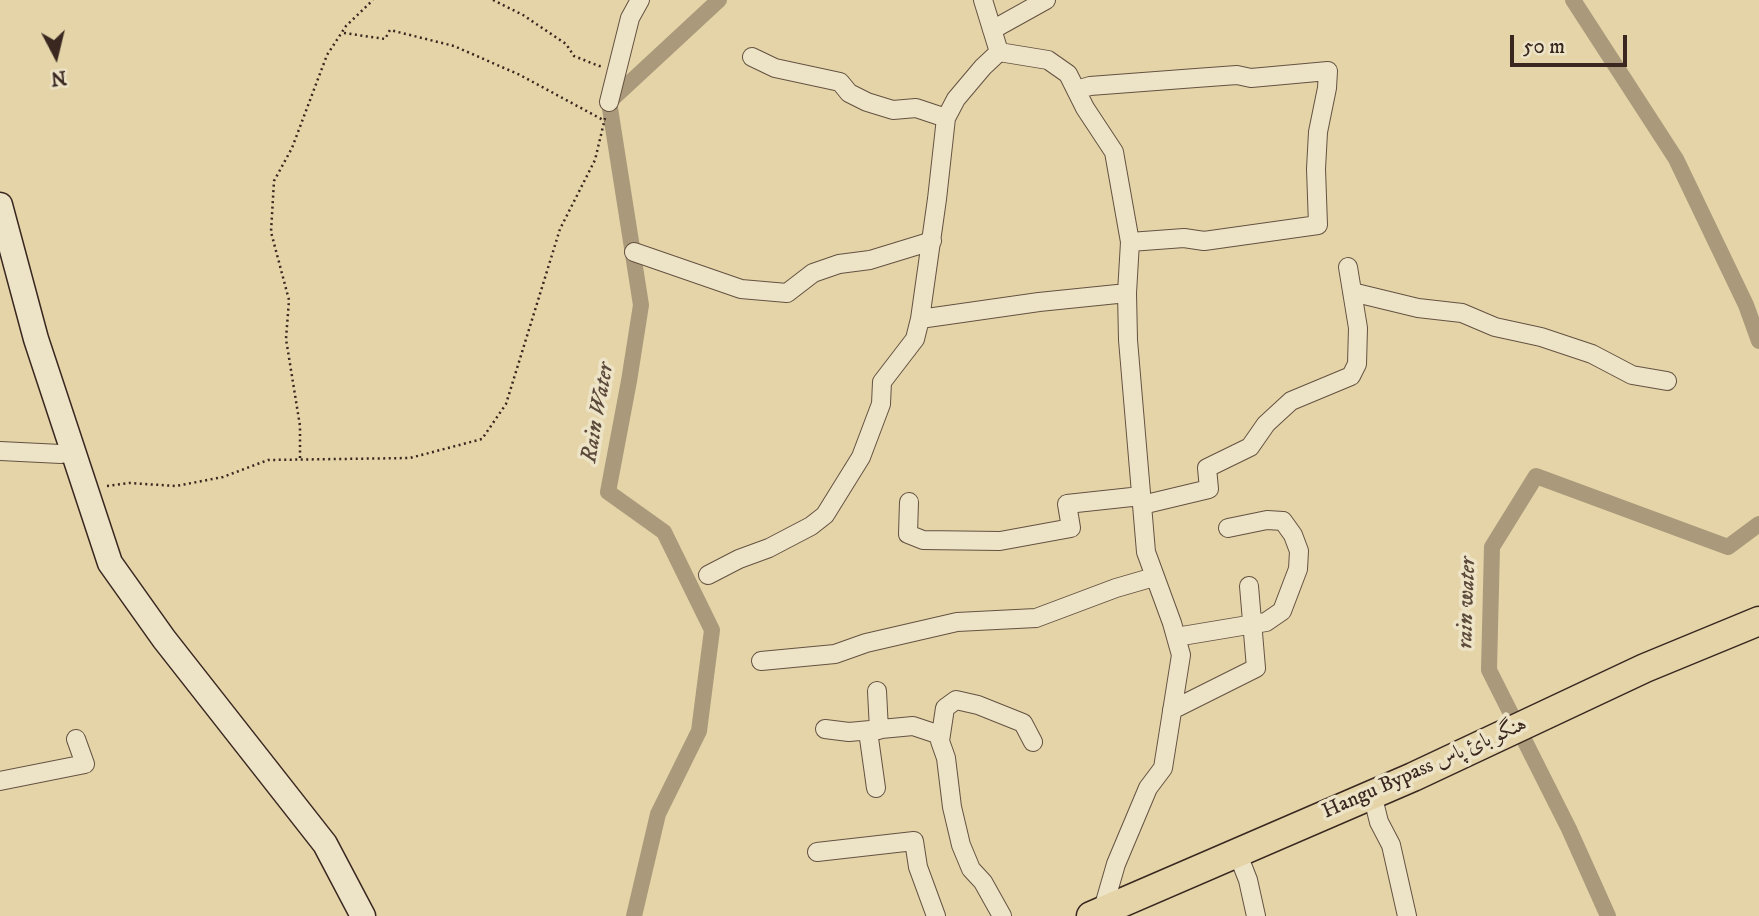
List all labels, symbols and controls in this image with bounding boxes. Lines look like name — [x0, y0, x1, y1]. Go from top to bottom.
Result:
north arrow — [21, 21, 91, 91]
scale bar — [1514, 21, 1631, 65]
text: 50 m — [1523, 34, 1565, 60]
text: N — [49, 65, 68, 90]
water label: Rain Water — [577, 361, 621, 465]
water label: rain water — [1453, 557, 1483, 649]
street label: Hangu Bypass ہنگو بائ پاس — [1319, 712, 1531, 826]

